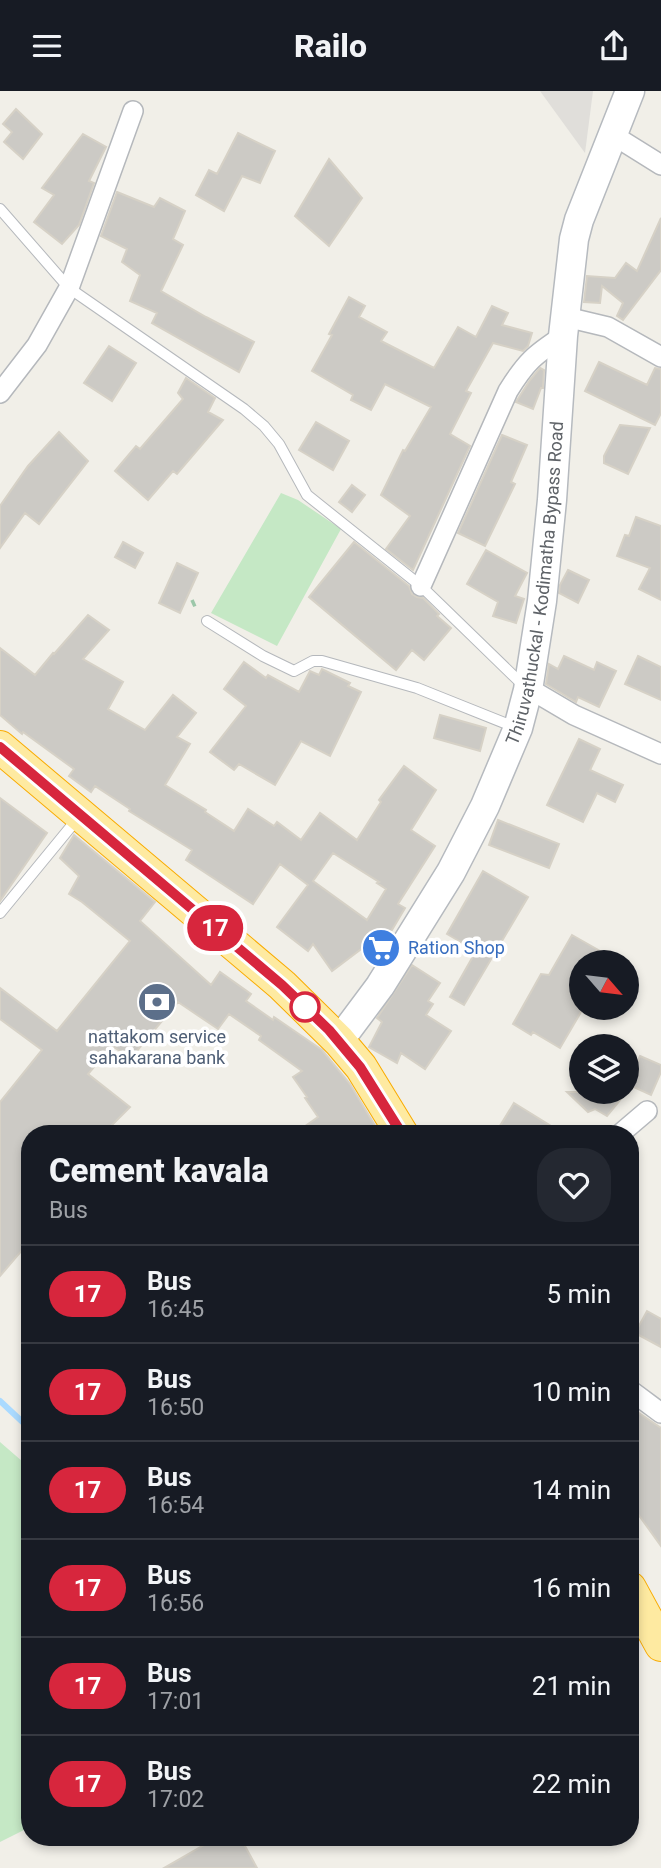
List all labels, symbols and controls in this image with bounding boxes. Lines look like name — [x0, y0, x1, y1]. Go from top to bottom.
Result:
icon: menu — [28, 27, 66, 65]
text: Railo — [294, 27, 367, 65]
icon: share — [595, 27, 633, 65]
street label: Thiruvathuckal - Kodimatha Bypass Road — [501, 420, 567, 748]
line badge: 17 — [184, 905, 246, 951]
text: 17 — [201, 914, 229, 942]
supermarket icon: Ration Shop — [360, 927, 402, 969]
place label: Ration Shop — [408, 937, 505, 958]
north arrow — [569, 950, 639, 1020]
map controls — [569, 950, 639, 1104]
bank icon: nattakom service sahakarana bank — [136, 981, 178, 1023]
unlabelled marker — [290, 992, 320, 1022]
place label: nattakom service sahakarana bank — [88, 1026, 226, 1068]
button: layers — [569, 1034, 639, 1104]
button: heart — [537, 1148, 611, 1222]
text: Cement kavala — [49, 1151, 269, 1190]
text: Bus — [49, 1197, 88, 1224]
text: Bus — [147, 1266, 192, 1296]
text: 5 min — [546, 1279, 611, 1309]
text: 17 — [74, 1280, 101, 1308]
text: 16:45 — [147, 1296, 204, 1323]
text: Bus — [147, 1364, 192, 1394]
text: 10 min — [532, 1377, 611, 1407]
text: 17 — [74, 1378, 101, 1406]
text: 16:50 — [147, 1394, 204, 1421]
text: Bus — [147, 1462, 192, 1492]
text: 14 min — [532, 1475, 611, 1505]
text: 17 — [74, 1476, 101, 1504]
text: 16:54 — [147, 1492, 204, 1519]
text: Bus — [147, 1560, 192, 1590]
text: 16 min — [532, 1573, 611, 1603]
text: 17 — [74, 1574, 101, 1602]
text: 16:56 — [147, 1590, 204, 1617]
text: Bus — [147, 1658, 192, 1688]
text: 21 min — [532, 1671, 611, 1701]
text: 17 — [74, 1672, 101, 1700]
text: 17:01 — [147, 1688, 204, 1715]
text: Bus — [147, 1756, 192, 1786]
text: 22 min — [532, 1769, 611, 1799]
text: 17 — [74, 1770, 101, 1798]
text: 17:02 — [147, 1786, 204, 1813]

